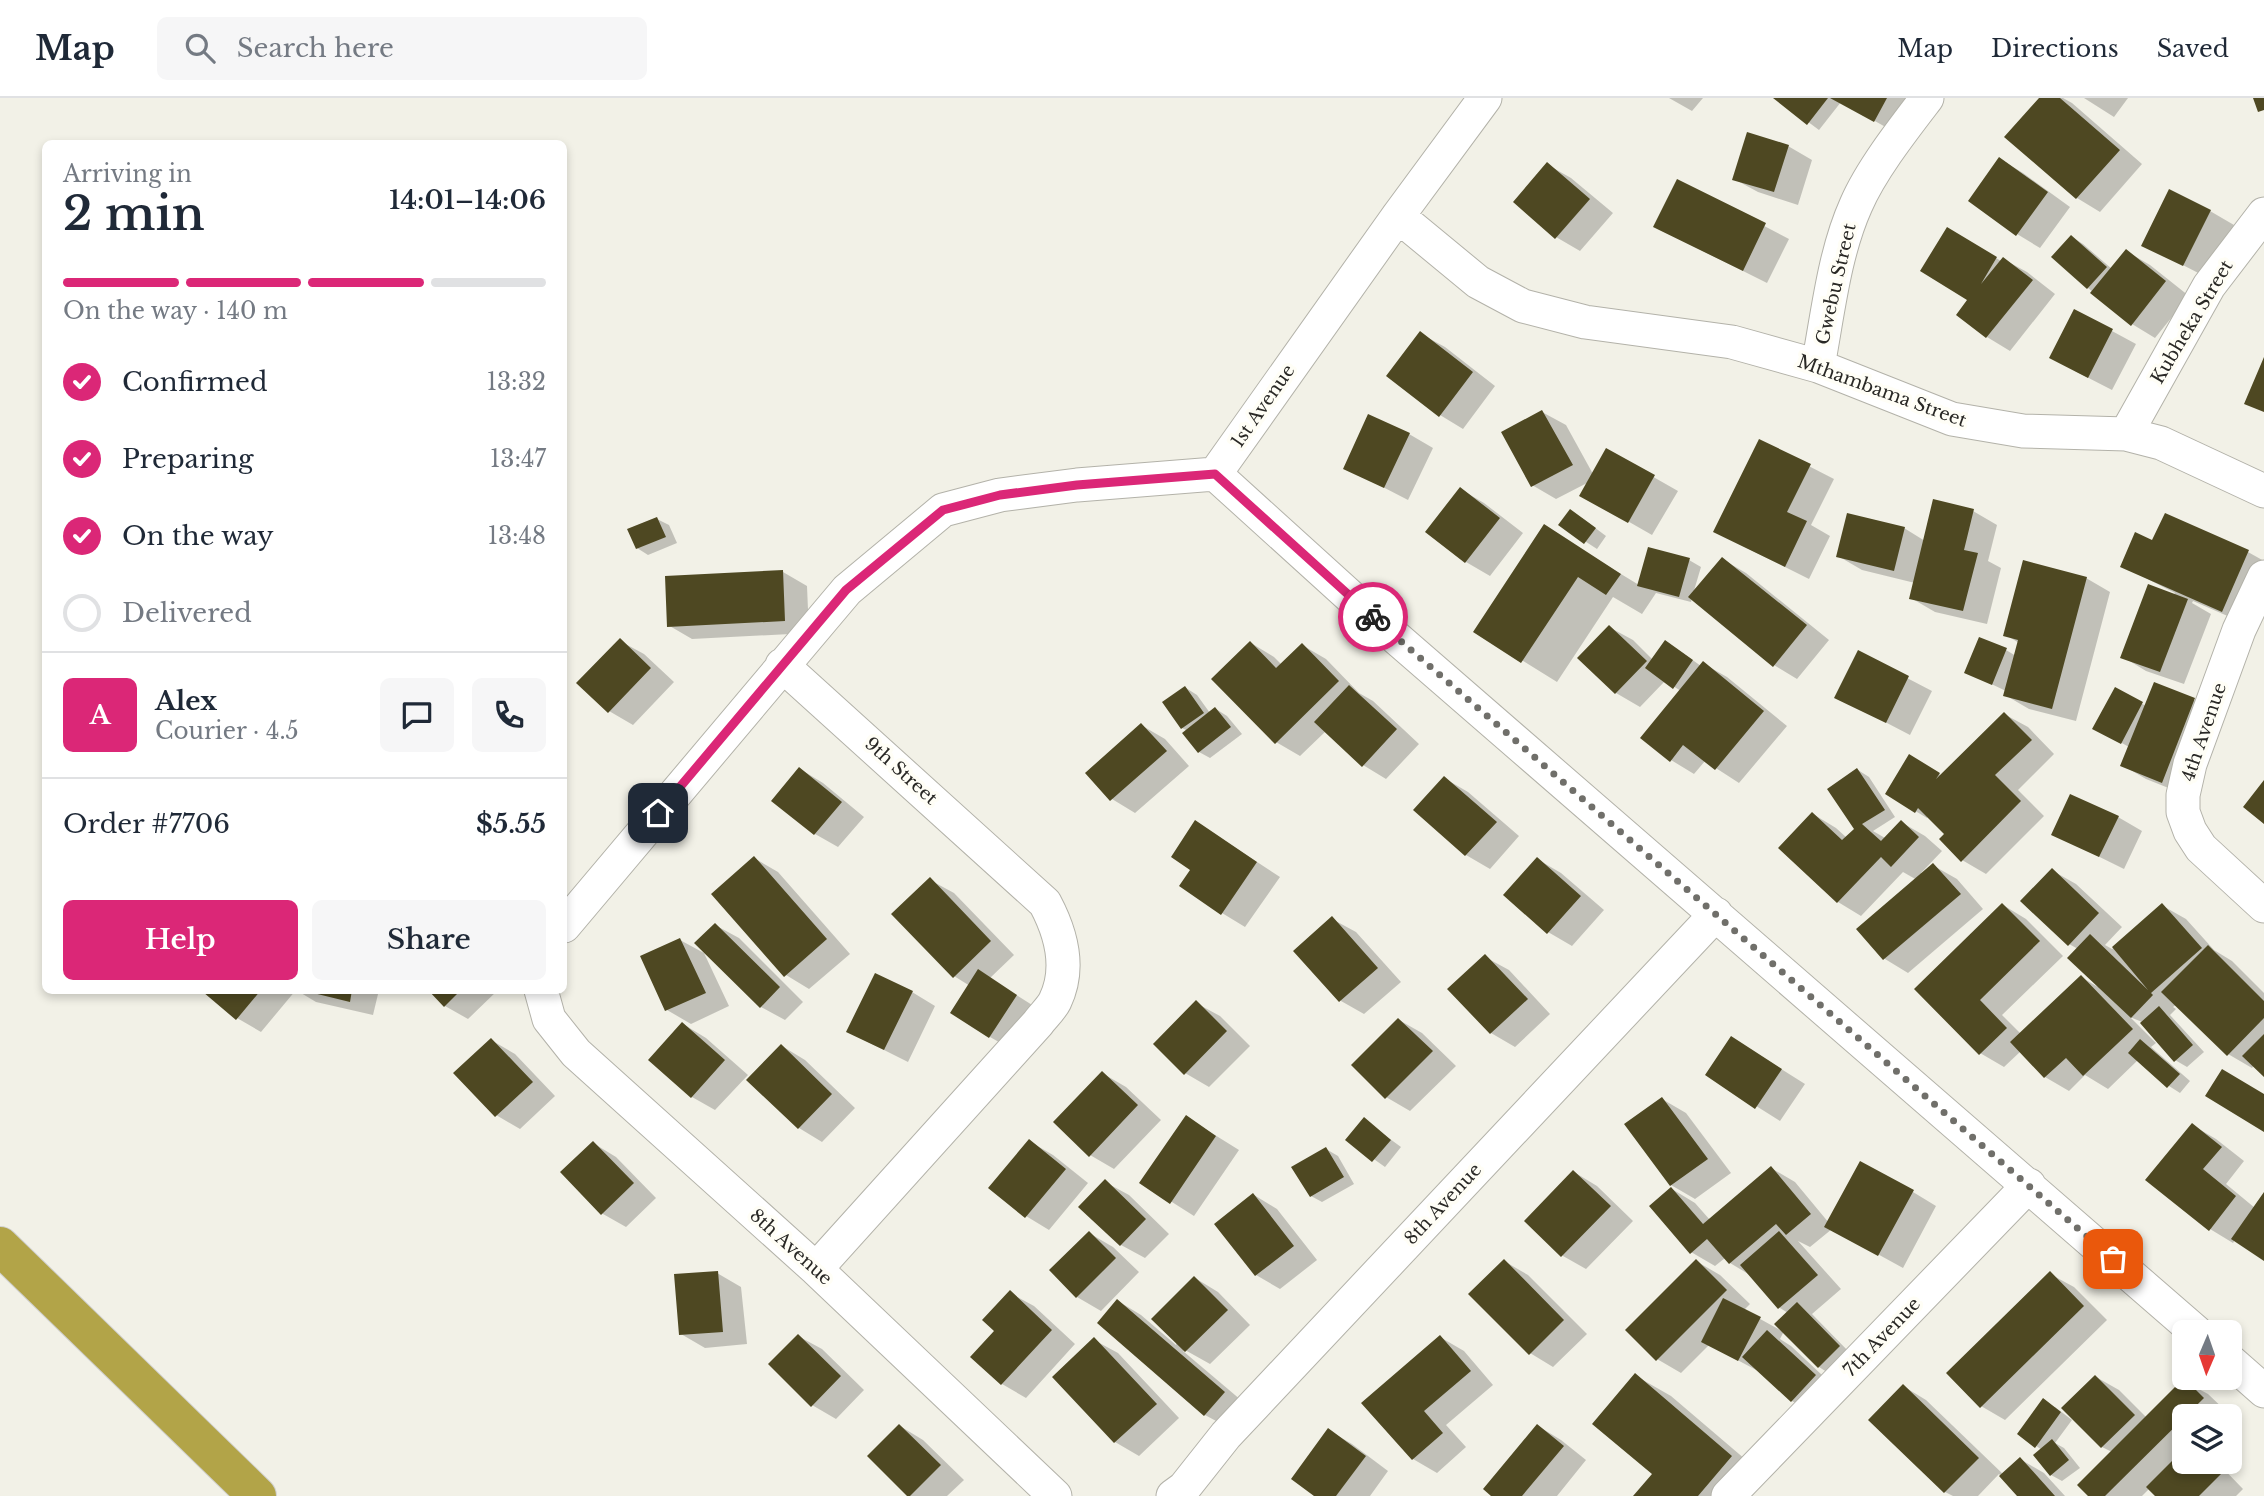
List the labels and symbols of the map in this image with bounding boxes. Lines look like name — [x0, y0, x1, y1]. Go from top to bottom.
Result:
street label: Gwebu Street — [1811, 221, 1861, 347]
street label: Kubheka Street — [2146, 256, 2238, 388]
street label: Mthambama Street — [1795, 350, 1970, 432]
street label: 1st Avenue — [1226, 360, 1300, 452]
courier — [1338, 582, 1408, 652]
street label: 4th Avenue — [2177, 680, 2231, 784]
street label: 9th Street — [860, 733, 942, 809]
pin — [628, 783, 688, 843]
street label: 8th Avenue — [1400, 1159, 1486, 1249]
street label: 8th Avenue — [745, 1204, 837, 1290]
pin — [2083, 1229, 2143, 1289]
street label: 7th Avenue — [1839, 1293, 1925, 1381]
north arrow — [2172, 1320, 2242, 1390]

